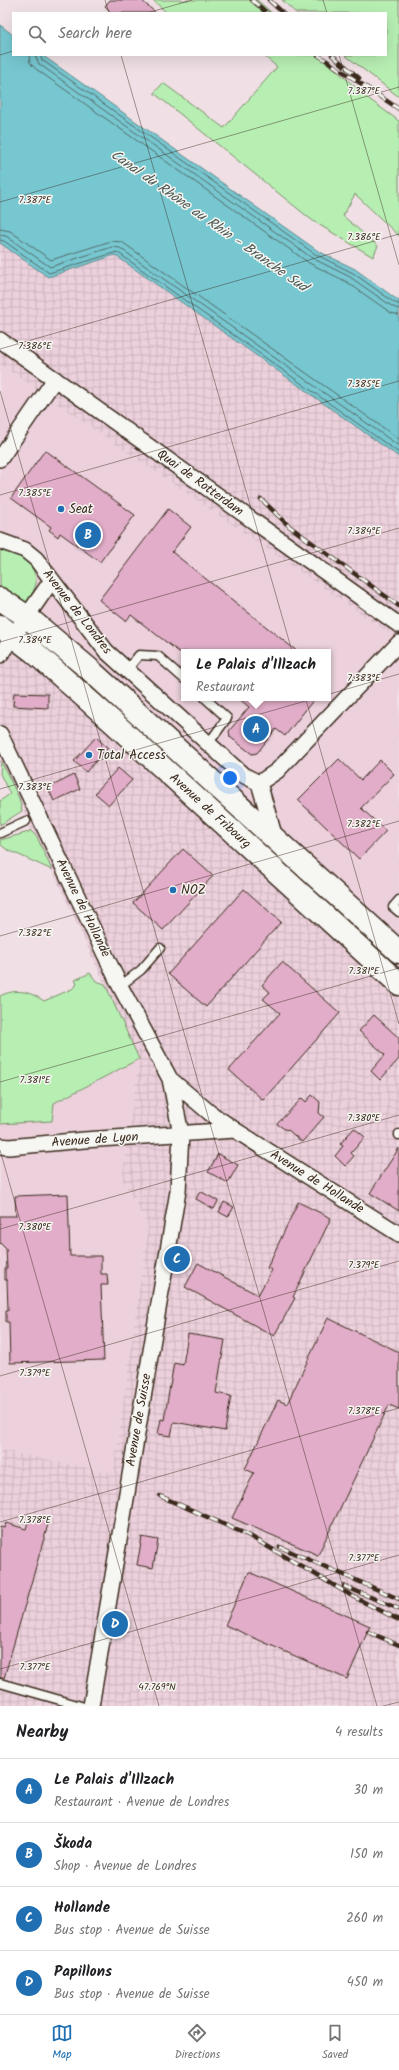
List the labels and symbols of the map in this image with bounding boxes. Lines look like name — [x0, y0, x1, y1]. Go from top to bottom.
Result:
text: 7.387°E — [348, 83, 381, 99]
water label: Canal du Rhône au Rhin - Branche Sud — [106, 144, 315, 299]
text: 7.387°E — [19, 192, 52, 208]
text: 7.386°E — [347, 229, 382, 245]
text: 7.386°E — [18, 338, 53, 354]
text: 7.385°E — [347, 376, 382, 392]
street label: Quai de Rotterdam — [152, 444, 248, 522]
text: 7.385°E — [18, 485, 53, 501]
place label: Seat — [69, 499, 94, 520]
marker: Seat — [56, 504, 66, 514]
pin: B — [75, 520, 101, 550]
text: 7.384°E — [347, 523, 382, 539]
street label: Avenue de Londres — [37, 565, 117, 659]
text: 7.384°E — [18, 632, 53, 648]
text: 7.383°E — [347, 670, 382, 686]
pin: A — [243, 714, 269, 744]
place label: Total Access — [97, 745, 166, 766]
marker: Total Access — [84, 750, 94, 760]
street label: Avenue de Fribourg — [164, 768, 256, 854]
your location — [220, 768, 240, 788]
text: 7.383°E — [18, 779, 53, 795]
text: 7.382°E — [347, 816, 382, 832]
street label: Avenue de Hollande — [50, 855, 116, 961]
place label: NOZ — [181, 880, 206, 901]
marker: NOZ — [168, 885, 178, 895]
text: 7.382°E — [18, 925, 53, 941]
text: 7.381°E — [348, 963, 381, 979]
text: 7.381°E — [19, 1072, 52, 1088]
text: 7.380°E — [348, 1110, 382, 1126]
street label: Avenue de Lyon — [51, 1126, 139, 1154]
street label: Avenue de Hollande — [266, 1145, 368, 1219]
text: 7.380°E — [19, 1219, 53, 1235]
pin: C — [164, 1244, 190, 1274]
text: 7.379°E — [348, 1257, 381, 1273]
text: 7.379°E — [19, 1365, 52, 1381]
street label: Avenue de Suisse — [120, 1372, 158, 1468]
text: 7.378°E — [348, 1403, 381, 1419]
text: 7.378°E — [19, 1512, 52, 1528]
text: 7.377°E — [348, 1550, 381, 1566]
pin: D — [102, 1609, 128, 1639]
text: 7.377°E — [19, 1659, 52, 1675]
text: 47.769°N — [138, 1679, 176, 1695]

